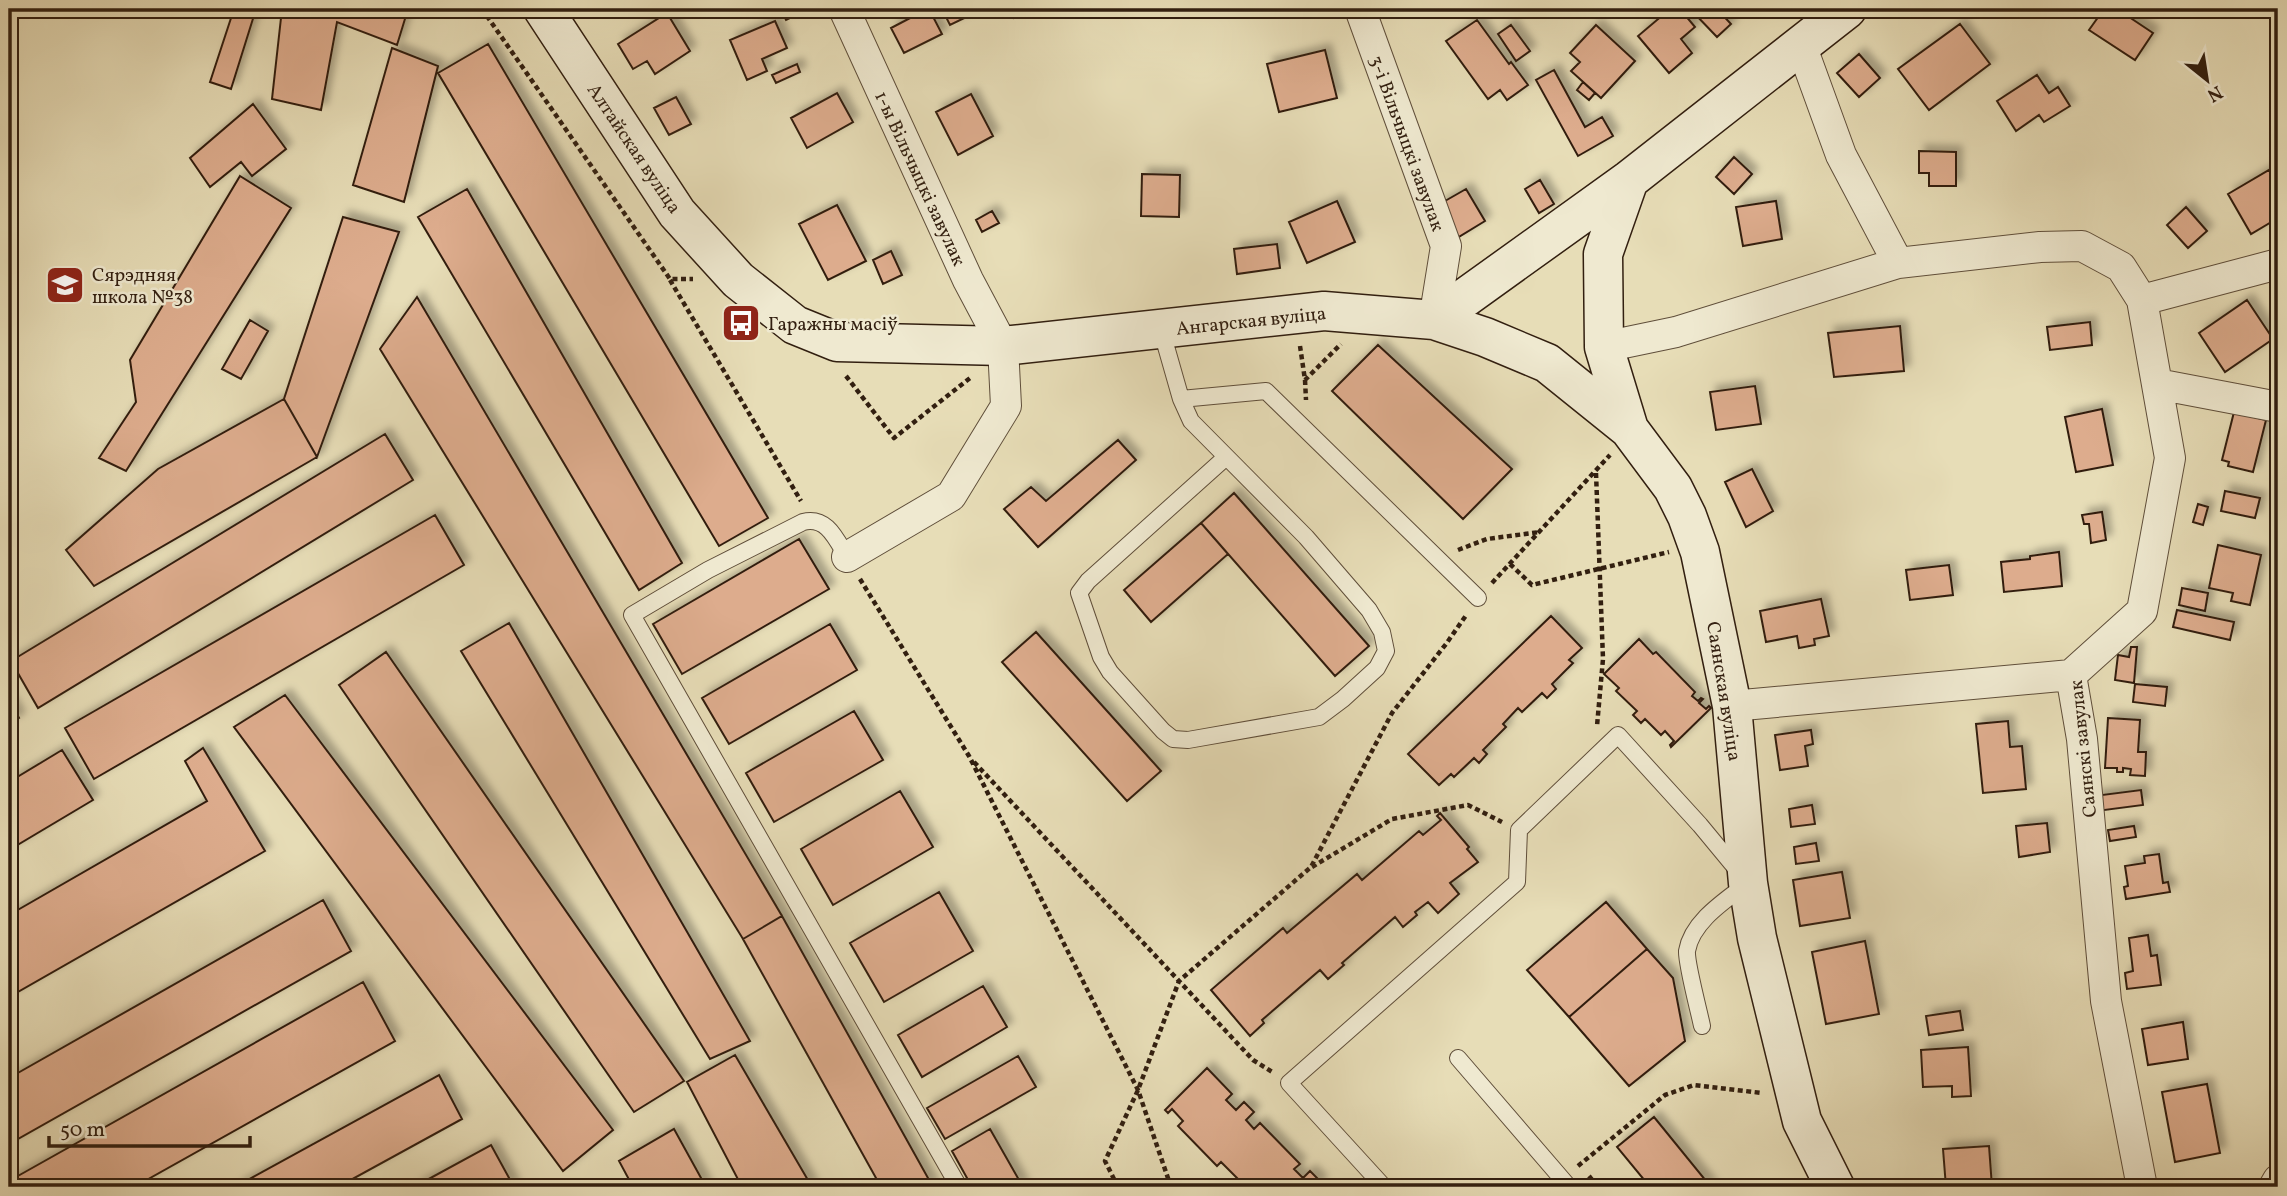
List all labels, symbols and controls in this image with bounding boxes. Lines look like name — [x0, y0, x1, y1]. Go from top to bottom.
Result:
north arrow — [2172, 46, 2242, 116]
street label: 3-і Вільчыцкі завулак — [1362, 52, 1450, 235]
text: N — [2202, 78, 2227, 108]
street label: Алтайская вуліца — [580, 79, 687, 219]
street label: 1-ы Вільчыцкі завулак — [867, 87, 971, 270]
place label: Сярэдняя школа №38 — [92, 263, 193, 311]
school or university icon: Сярэдняя школа №38 — [44, 264, 86, 306]
street label: Ангарская вуліца — [1175, 301, 1328, 343]
bus stop icon: Гаражны масіў — [720, 302, 762, 344]
place label: Гаражны масіў — [768, 312, 897, 338]
street label: Саянская вуліца — [1699, 620, 1747, 763]
street label: Саянскі завулак — [2064, 679, 2104, 819]
scale bar — [49, 1105, 250, 1149]
text: 50 m — [60, 1116, 105, 1145]

